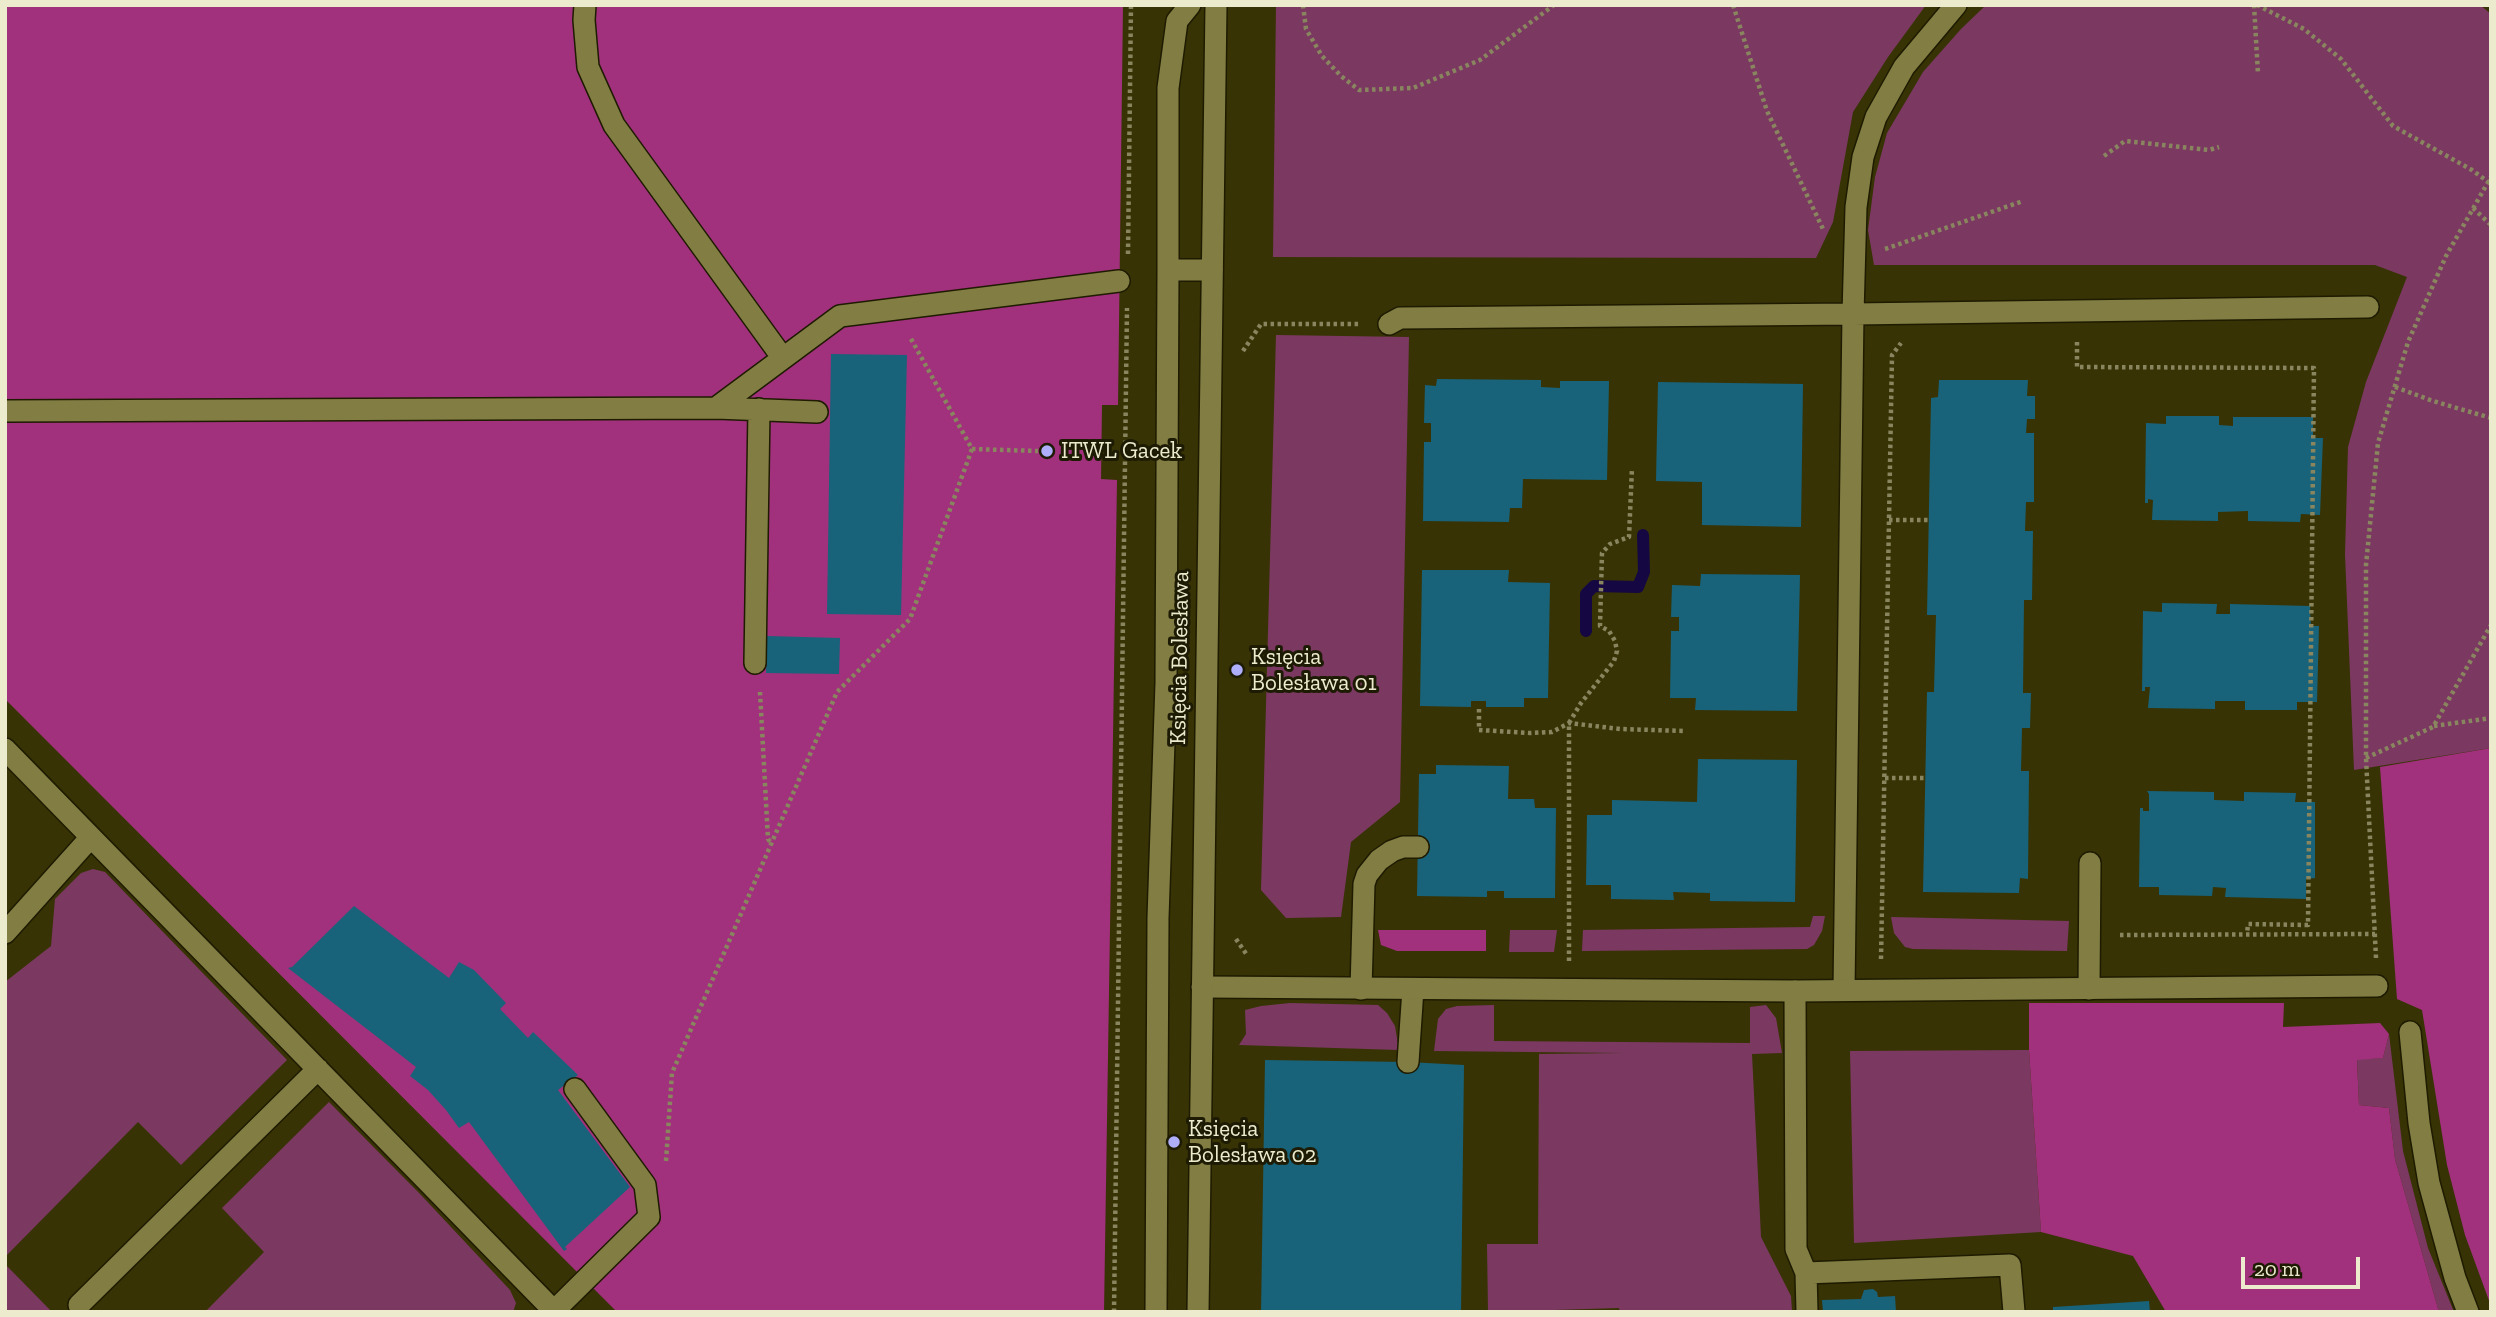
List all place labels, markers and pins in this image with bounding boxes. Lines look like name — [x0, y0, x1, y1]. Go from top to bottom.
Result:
place label: ITWL Gacek — [1061, 437, 1182, 465]
marker: ITWL Gacek — [1039, 443, 1055, 459]
place label: Księcia Bolesława 01 — [1251, 643, 1377, 697]
marker: Księcia Bolesława 01 — [1229, 662, 1245, 678]
place label: Księcia Bolesława 02 — [1188, 1115, 1317, 1169]
marker: Księcia Bolesława 02 — [1166, 1134, 1182, 1150]

